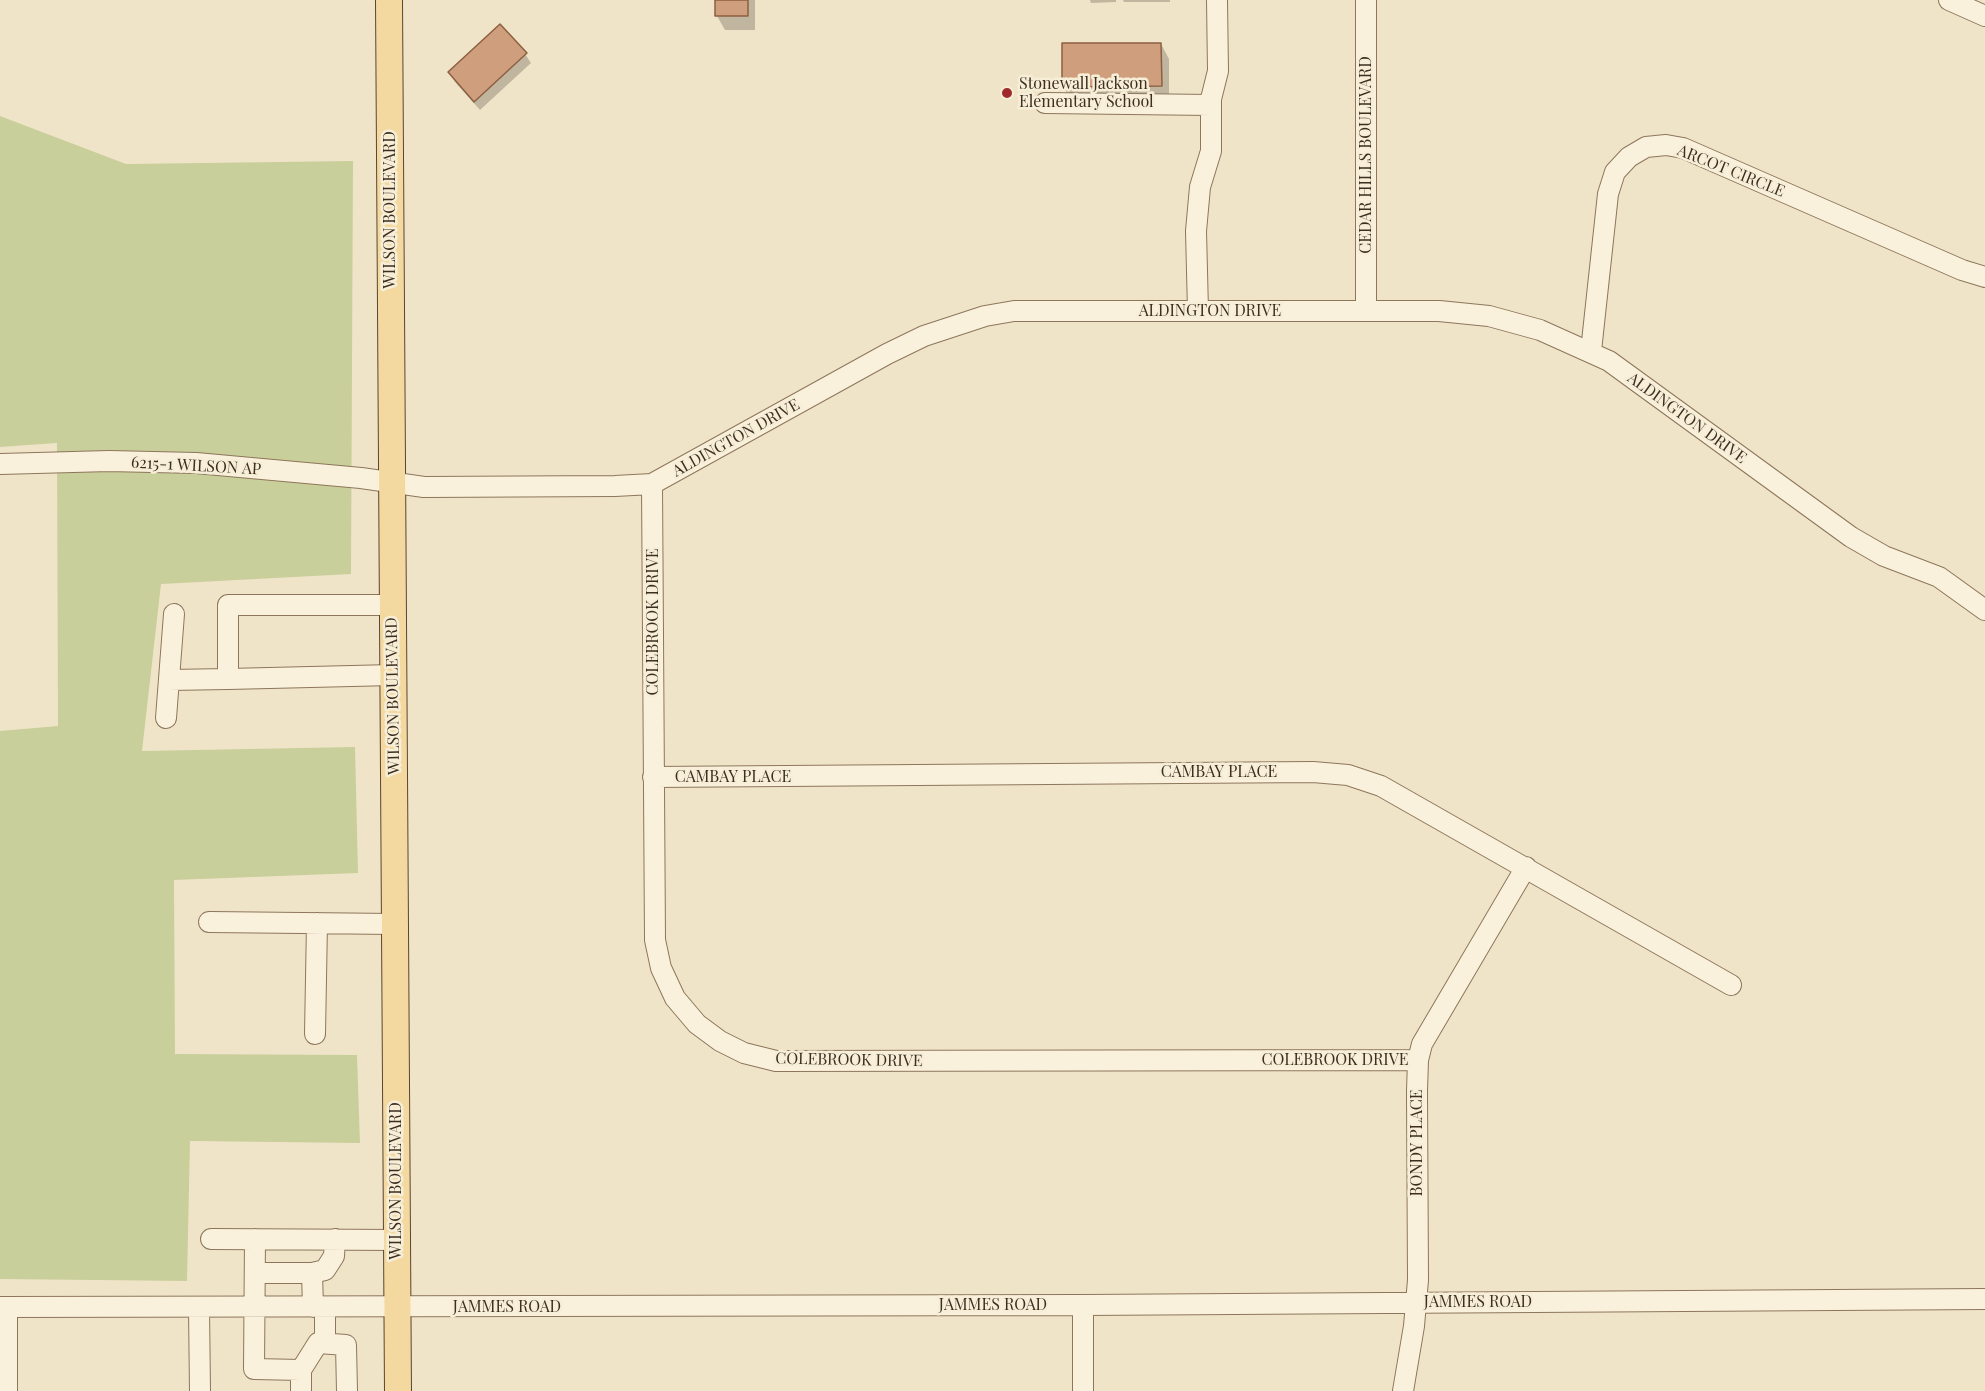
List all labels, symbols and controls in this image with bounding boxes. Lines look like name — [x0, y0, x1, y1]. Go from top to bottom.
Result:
street label: CEDAR HILLS BOULEVARD — [1356, 56, 1376, 254]
place label: Stonewall Jackson Elementary School — [1019, 74, 1154, 112]
marker: Stonewall Jackson Elementary School — [1000, 86, 1014, 100]
street label: WILSON BOULEVARD — [380, 131, 400, 289]
street label: ARCOT CIRCLE — [1675, 141, 1787, 201]
street label: ALDINGTON DRIVE — [1139, 301, 1281, 321]
street label: ALDINGTON DRIVE — [1624, 368, 1750, 468]
street label: ALDINGTON DRIVE — [669, 395, 803, 481]
street label: 6215-1 WILSON AP — [130, 453, 262, 479]
street label: COLEBROOK DRIVE — [643, 548, 663, 696]
street label: WILSON BOULEVARD — [382, 617, 404, 775]
street label: CAMBAY PLACE — [1161, 762, 1277, 782]
street label: CAMBAY PLACE — [675, 767, 791, 787]
street label: COLEBROOK DRIVE — [775, 1049, 923, 1071]
street label: COLEBROOK DRIVE — [1261, 1050, 1409, 1070]
street label: BONDY PLACE — [1407, 1089, 1427, 1197]
street label: WILSON BOULEVARD — [386, 1102, 406, 1260]
street label: JAMMES ROAD — [1424, 1292, 1532, 1312]
street label: JAMMES ROAD — [939, 1295, 1047, 1315]
street label: JAMMES ROAD — [453, 1297, 561, 1317]

